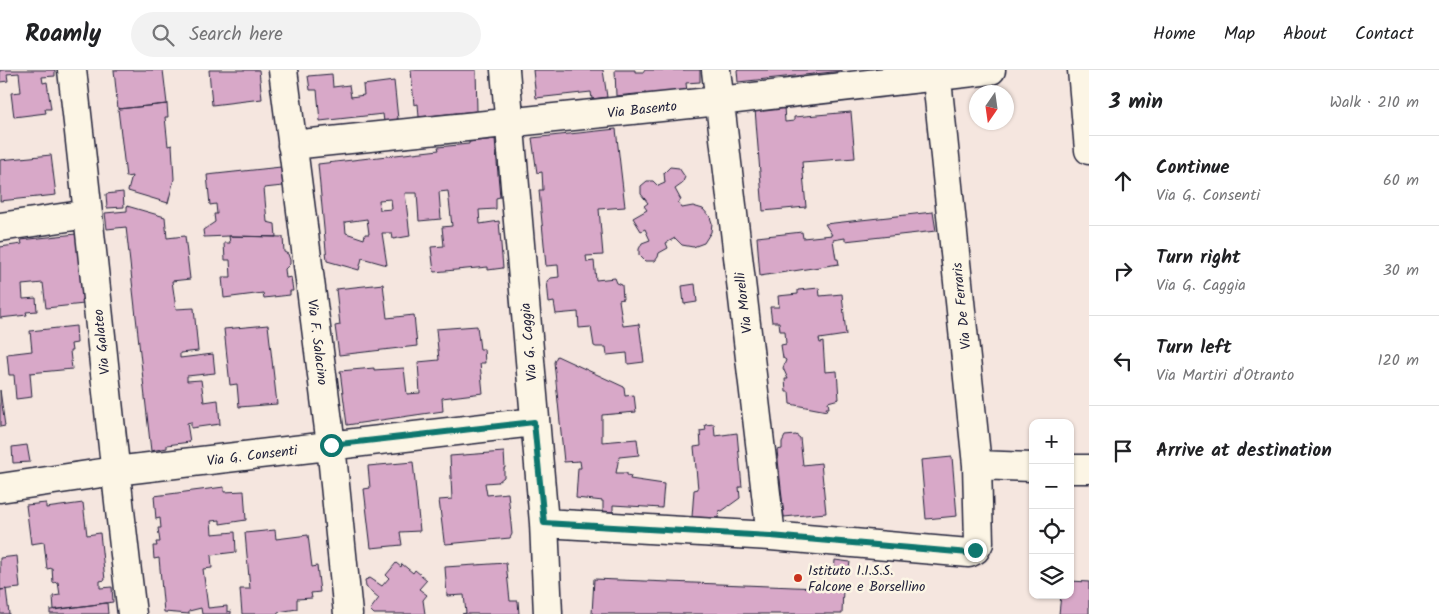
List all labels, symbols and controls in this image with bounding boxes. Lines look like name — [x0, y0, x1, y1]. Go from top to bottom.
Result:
search box — [131, 12, 481, 57]
text: Roamly — [25, 15, 101, 54]
text: Search here — [189, 20, 283, 50]
text: Home — [1153, 20, 1196, 49]
text: Map — [1224, 20, 1255, 49]
text: About — [1283, 20, 1327, 49]
text: Contact — [1355, 20, 1414, 49]
icon: search — [149, 21, 177, 49]
north arrow — [969, 85, 1014, 130]
text: 3 min — [1109, 86, 1163, 119]
text: Walk · 210 m — [1329, 90, 1419, 115]
street label: Via Basento — [606, 95, 678, 125]
text: Continue — [1156, 153, 1229, 183]
icon: ahead — [1109, 167, 1137, 195]
text: 60 m — [1383, 168, 1419, 193]
text: Via G. Consenti — [1156, 183, 1260, 208]
text: Turn right — [1156, 243, 1241, 273]
icon: right — [1109, 257, 1137, 285]
text: 30 m — [1383, 258, 1419, 283]
street label: Via De Ferraris — [946, 261, 977, 350]
street label: Via Morelli — [729, 270, 759, 335]
text: Via G. Caggia — [1156, 273, 1246, 298]
street label: Via F. Salacino — [301, 298, 333, 386]
street label: Via G. Caggia — [515, 302, 543, 382]
street label: Via Galateo — [88, 308, 116, 376]
text: Turn left — [1156, 333, 1231, 363]
icon: left — [1109, 347, 1137, 375]
text: 120 m — [1378, 348, 1419, 373]
text: Via Martiri d'Otranto — [1156, 363, 1294, 388]
map controls — [1029, 419, 1074, 599]
button: + — [1029, 419, 1074, 464]
route start — [320, 434, 343, 457]
text: Arrive at destination — [1156, 436, 1332, 466]
icon: arrive — [1109, 437, 1137, 465]
street label: Via G. Consenti — [206, 439, 299, 472]
button: − — [1029, 464, 1074, 509]
button: locate — [1029, 509, 1074, 554]
route end — [964, 539, 987, 562]
button: layers — [1029, 554, 1074, 599]
place label: Istituto I.I.S.S. Falcone e Borsellino — [808, 560, 925, 598]
marker: Istituto I.I.S.S. Falcone e Borsellino — [792, 572, 804, 584]

